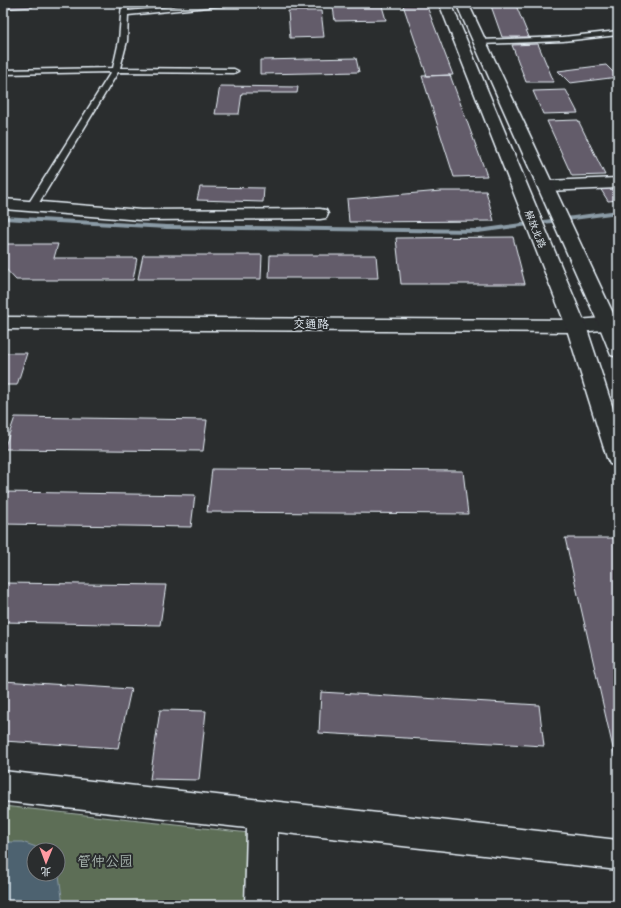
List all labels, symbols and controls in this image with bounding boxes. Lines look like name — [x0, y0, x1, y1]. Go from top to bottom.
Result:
street label: 解放北路 — [522, 208, 549, 250]
street label: 交通路 — [293, 316, 329, 331]
north arrow — [26, 842, 66, 882]
park label: 管仲公园 — [77, 852, 133, 870]
text: 北 — [40, 865, 51, 879]

